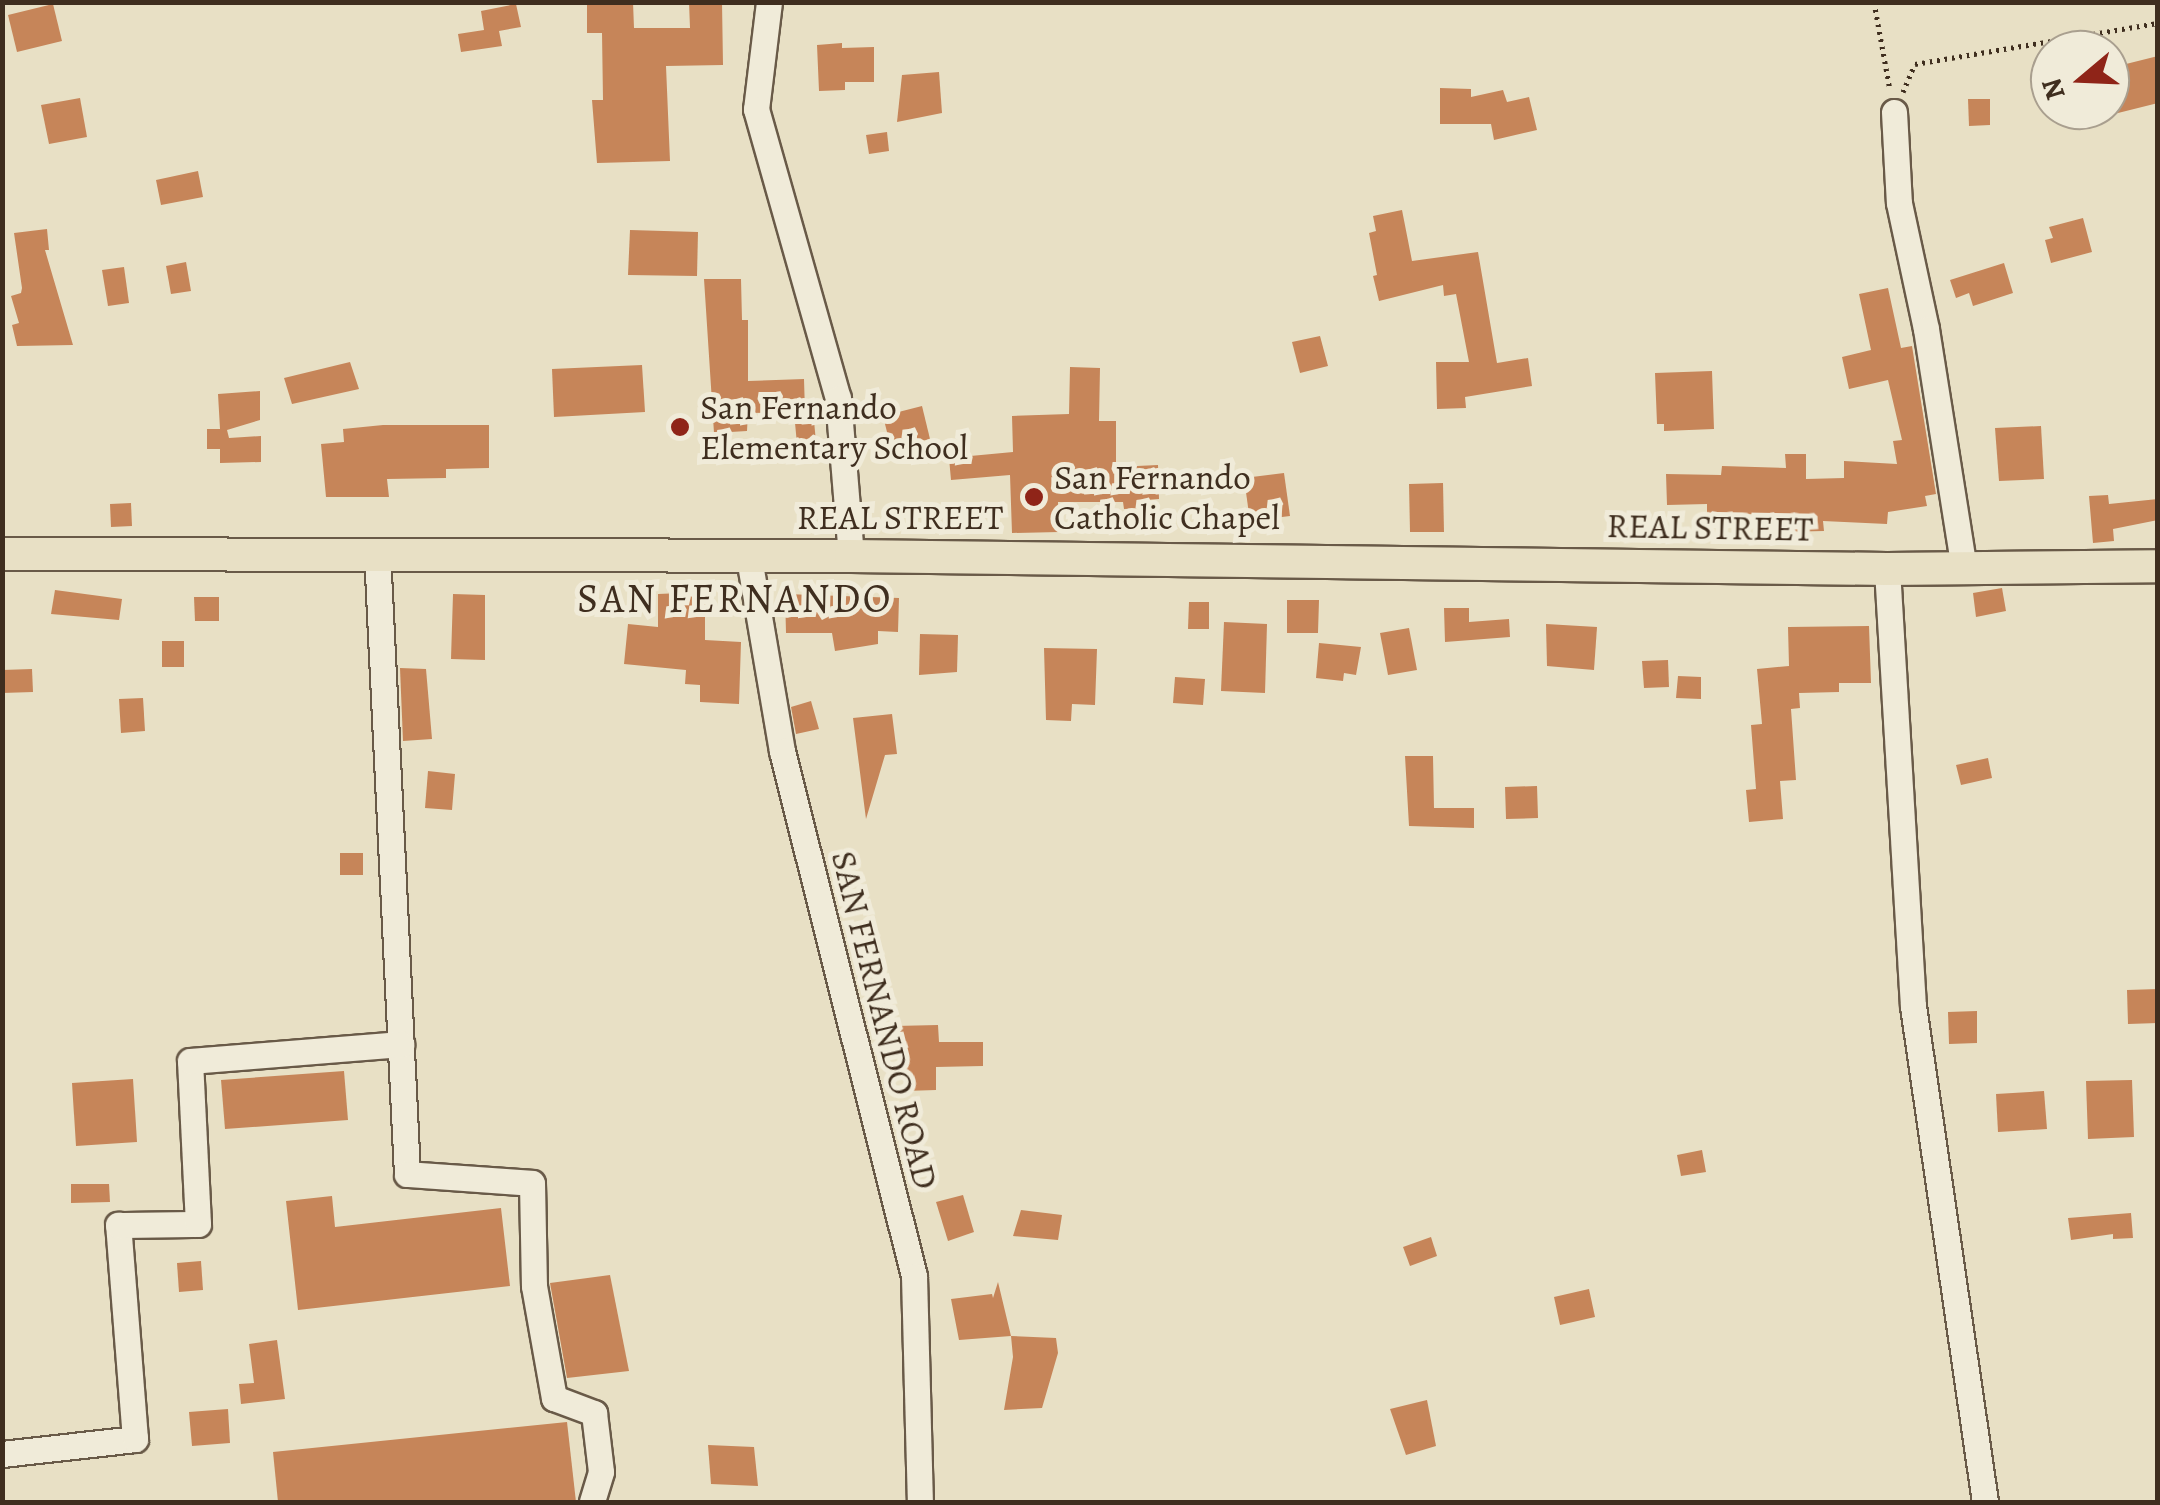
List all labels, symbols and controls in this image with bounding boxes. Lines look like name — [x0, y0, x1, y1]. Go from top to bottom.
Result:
north arrow — [2030, 30, 2130, 130]
text: N — [2032, 73, 2075, 105]
place label: San Fernando Elementary School — [700, 386, 968, 468]
marker: San Fernando Elementary School — [669, 416, 691, 438]
place label: San Fernando Catholic Chapel — [1054, 456, 1280, 538]
marker: San Fernando Catholic Chapel — [1023, 486, 1045, 508]
street label: REAL STREET — [797, 496, 1003, 538]
street label: REAL STREET — [1606, 504, 1814, 550]
district label: SAN FERNANDO — [577, 575, 893, 623]
street label: SAN FERNANDO ROAD — [823, 846, 947, 1194]

